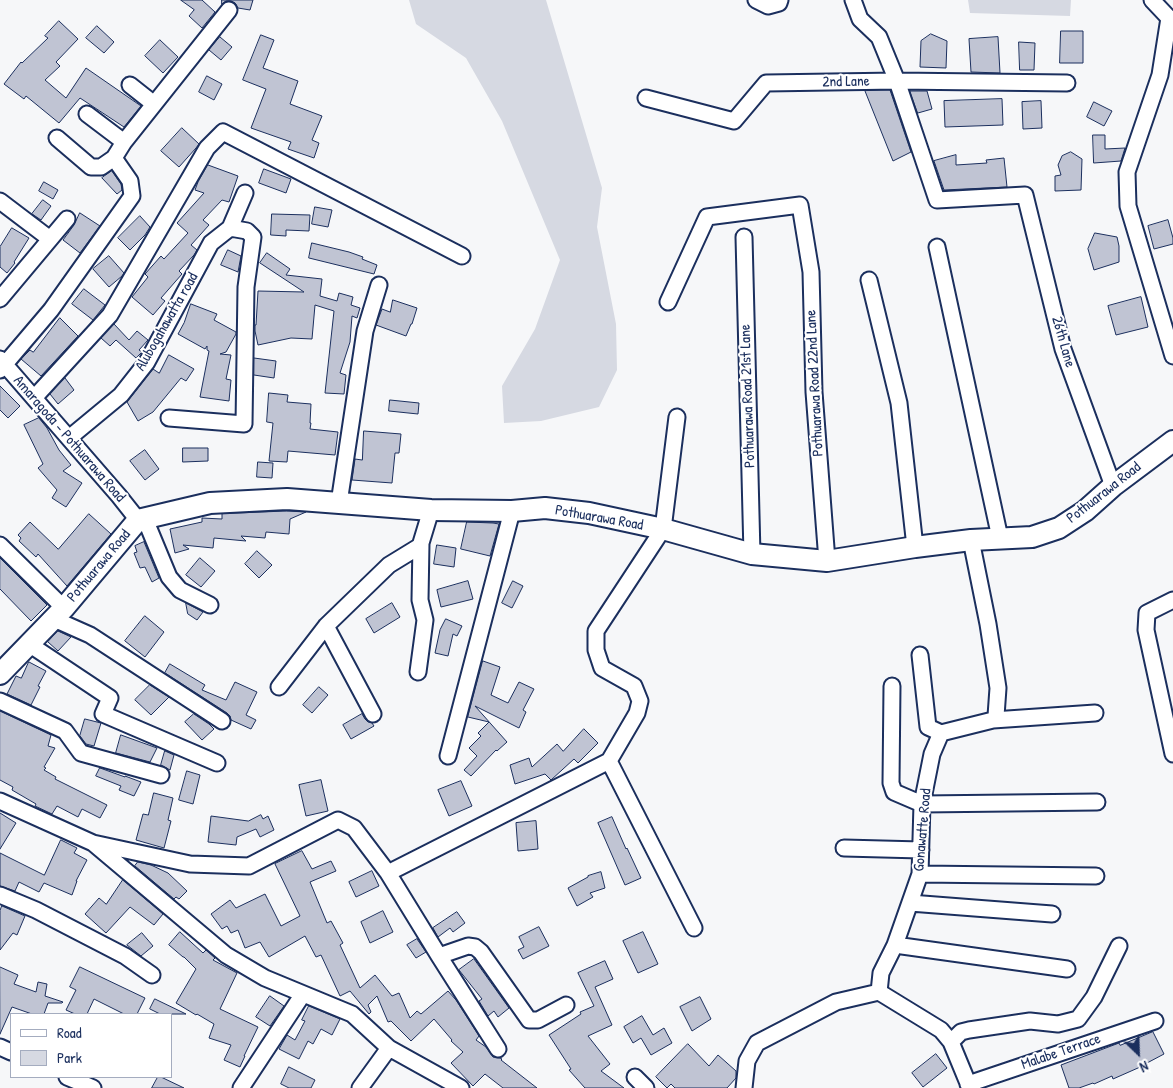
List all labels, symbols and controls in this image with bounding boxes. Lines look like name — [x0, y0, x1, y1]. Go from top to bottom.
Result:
street label: 2nd Lane — [822, 73, 870, 91]
street label: Alubogahawatta road — [132, 270, 202, 374]
street label: Pothuarawa Road 22nd Lane — [802, 309, 828, 457]
street label: 26th Lane — [1047, 314, 1079, 370]
street label: Pothuarawa Road 21st Lane — [736, 324, 760, 468]
street label: Amaragoda - Pothuarawa Road — [9, 372, 129, 506]
street label: Pothuarawa Road — [1063, 458, 1145, 528]
street label: Pothuarawa Road — [554, 501, 644, 535]
street label: Pothuarawa Road — [63, 526, 135, 606]
street label: Gonawatte Road — [910, 788, 936, 872]
legend — [10, 1013, 172, 1078]
text: Road — [57, 1022, 82, 1043]
north arrow — [1113, 1028, 1163, 1078]
street label: Malabe Terrace — [1019, 1030, 1103, 1074]
text: Park — [57, 1047, 82, 1068]
text: N — [1137, 1057, 1152, 1077]

